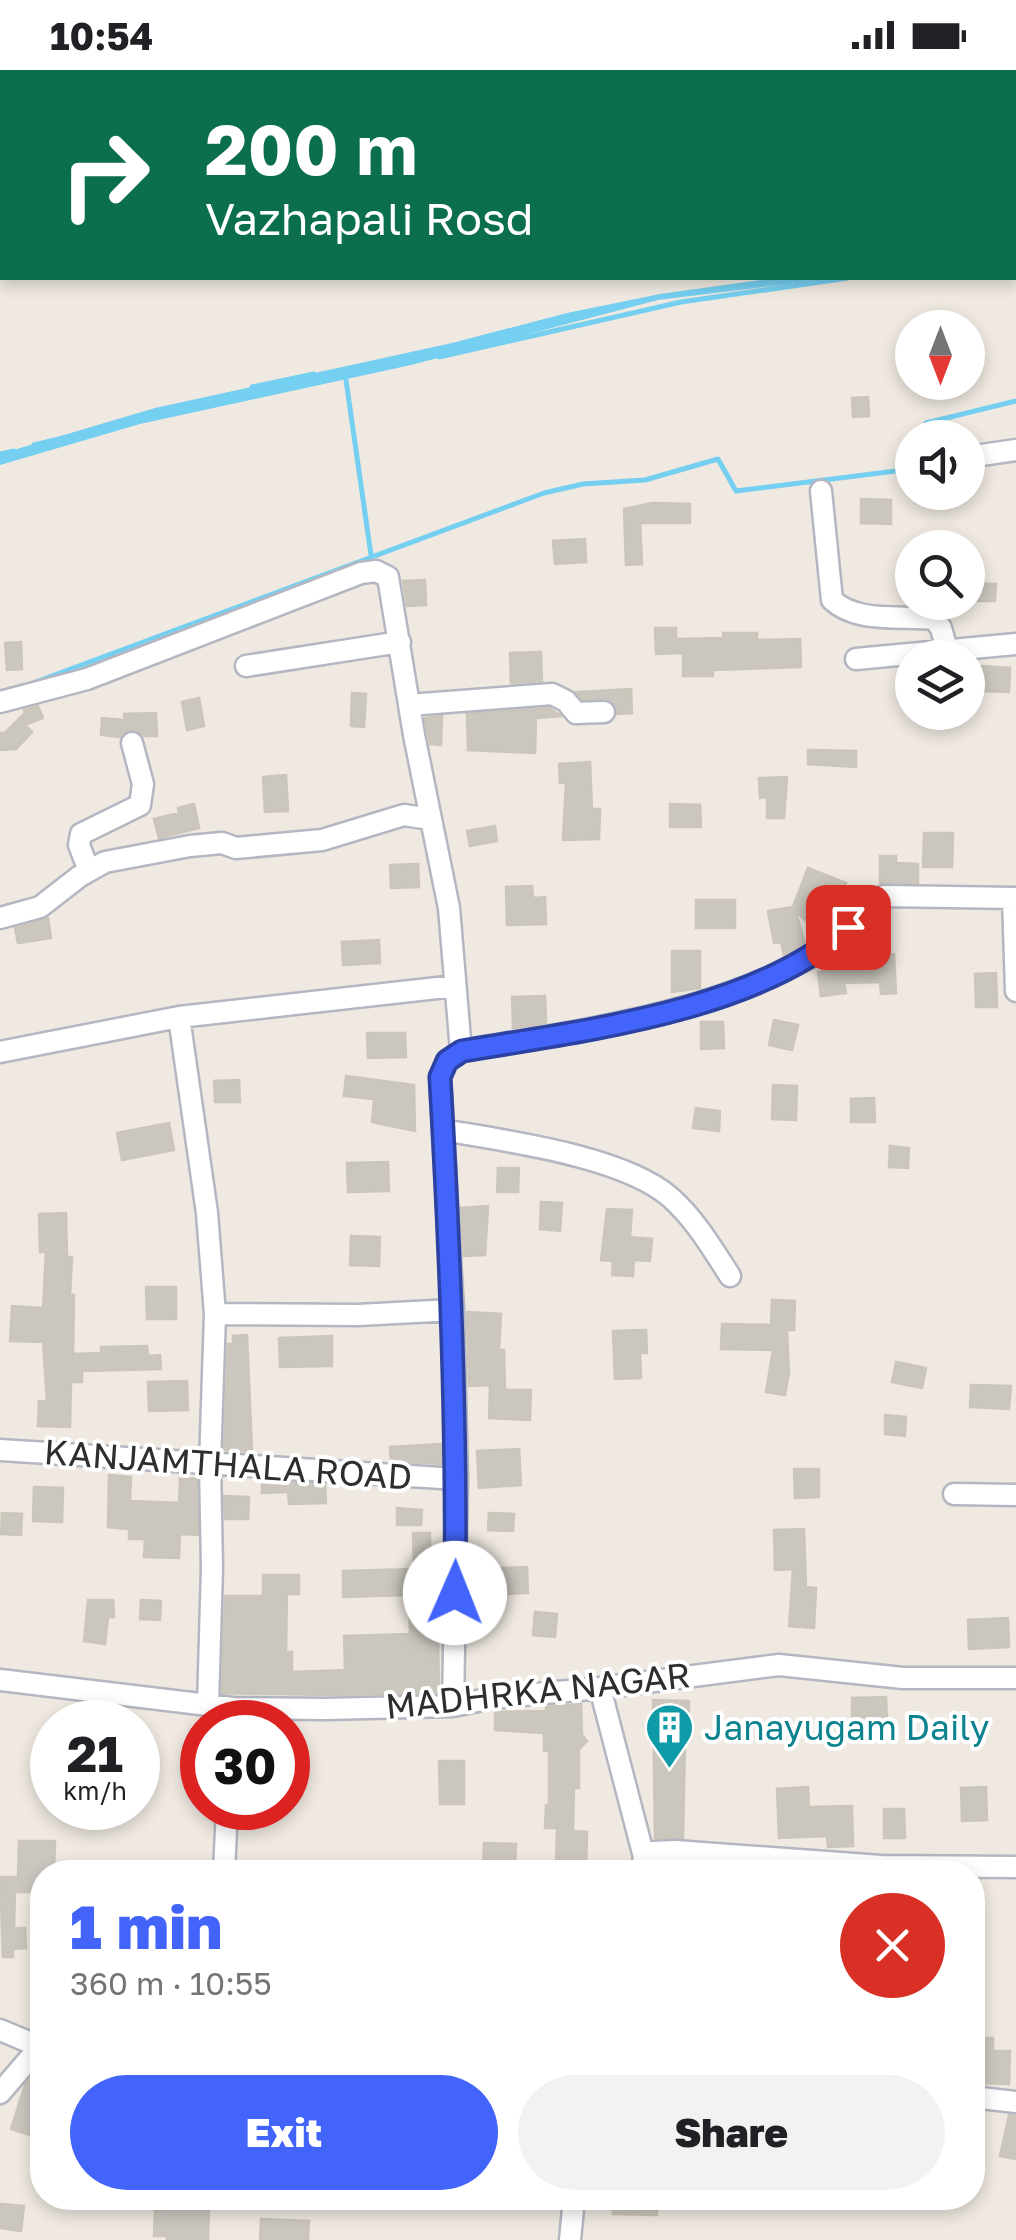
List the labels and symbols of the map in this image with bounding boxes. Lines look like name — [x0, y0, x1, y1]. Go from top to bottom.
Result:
north arrow — [895, 310, 985, 400]
pin — [806, 885, 891, 970]
street label: KANJAMTHALA ROAD — [43, 1430, 413, 1498]
position arrow — [403, 1541, 507, 1645]
street label: MADHRKA NAGAR — [383, 1653, 692, 1727]
speed limit sign: 30 — [180, 1700, 310, 1830]
building icon: Janayugam Daily — [643, 1702, 695, 1770]
place label: Janayugam Daily — [704, 1706, 989, 1748]

